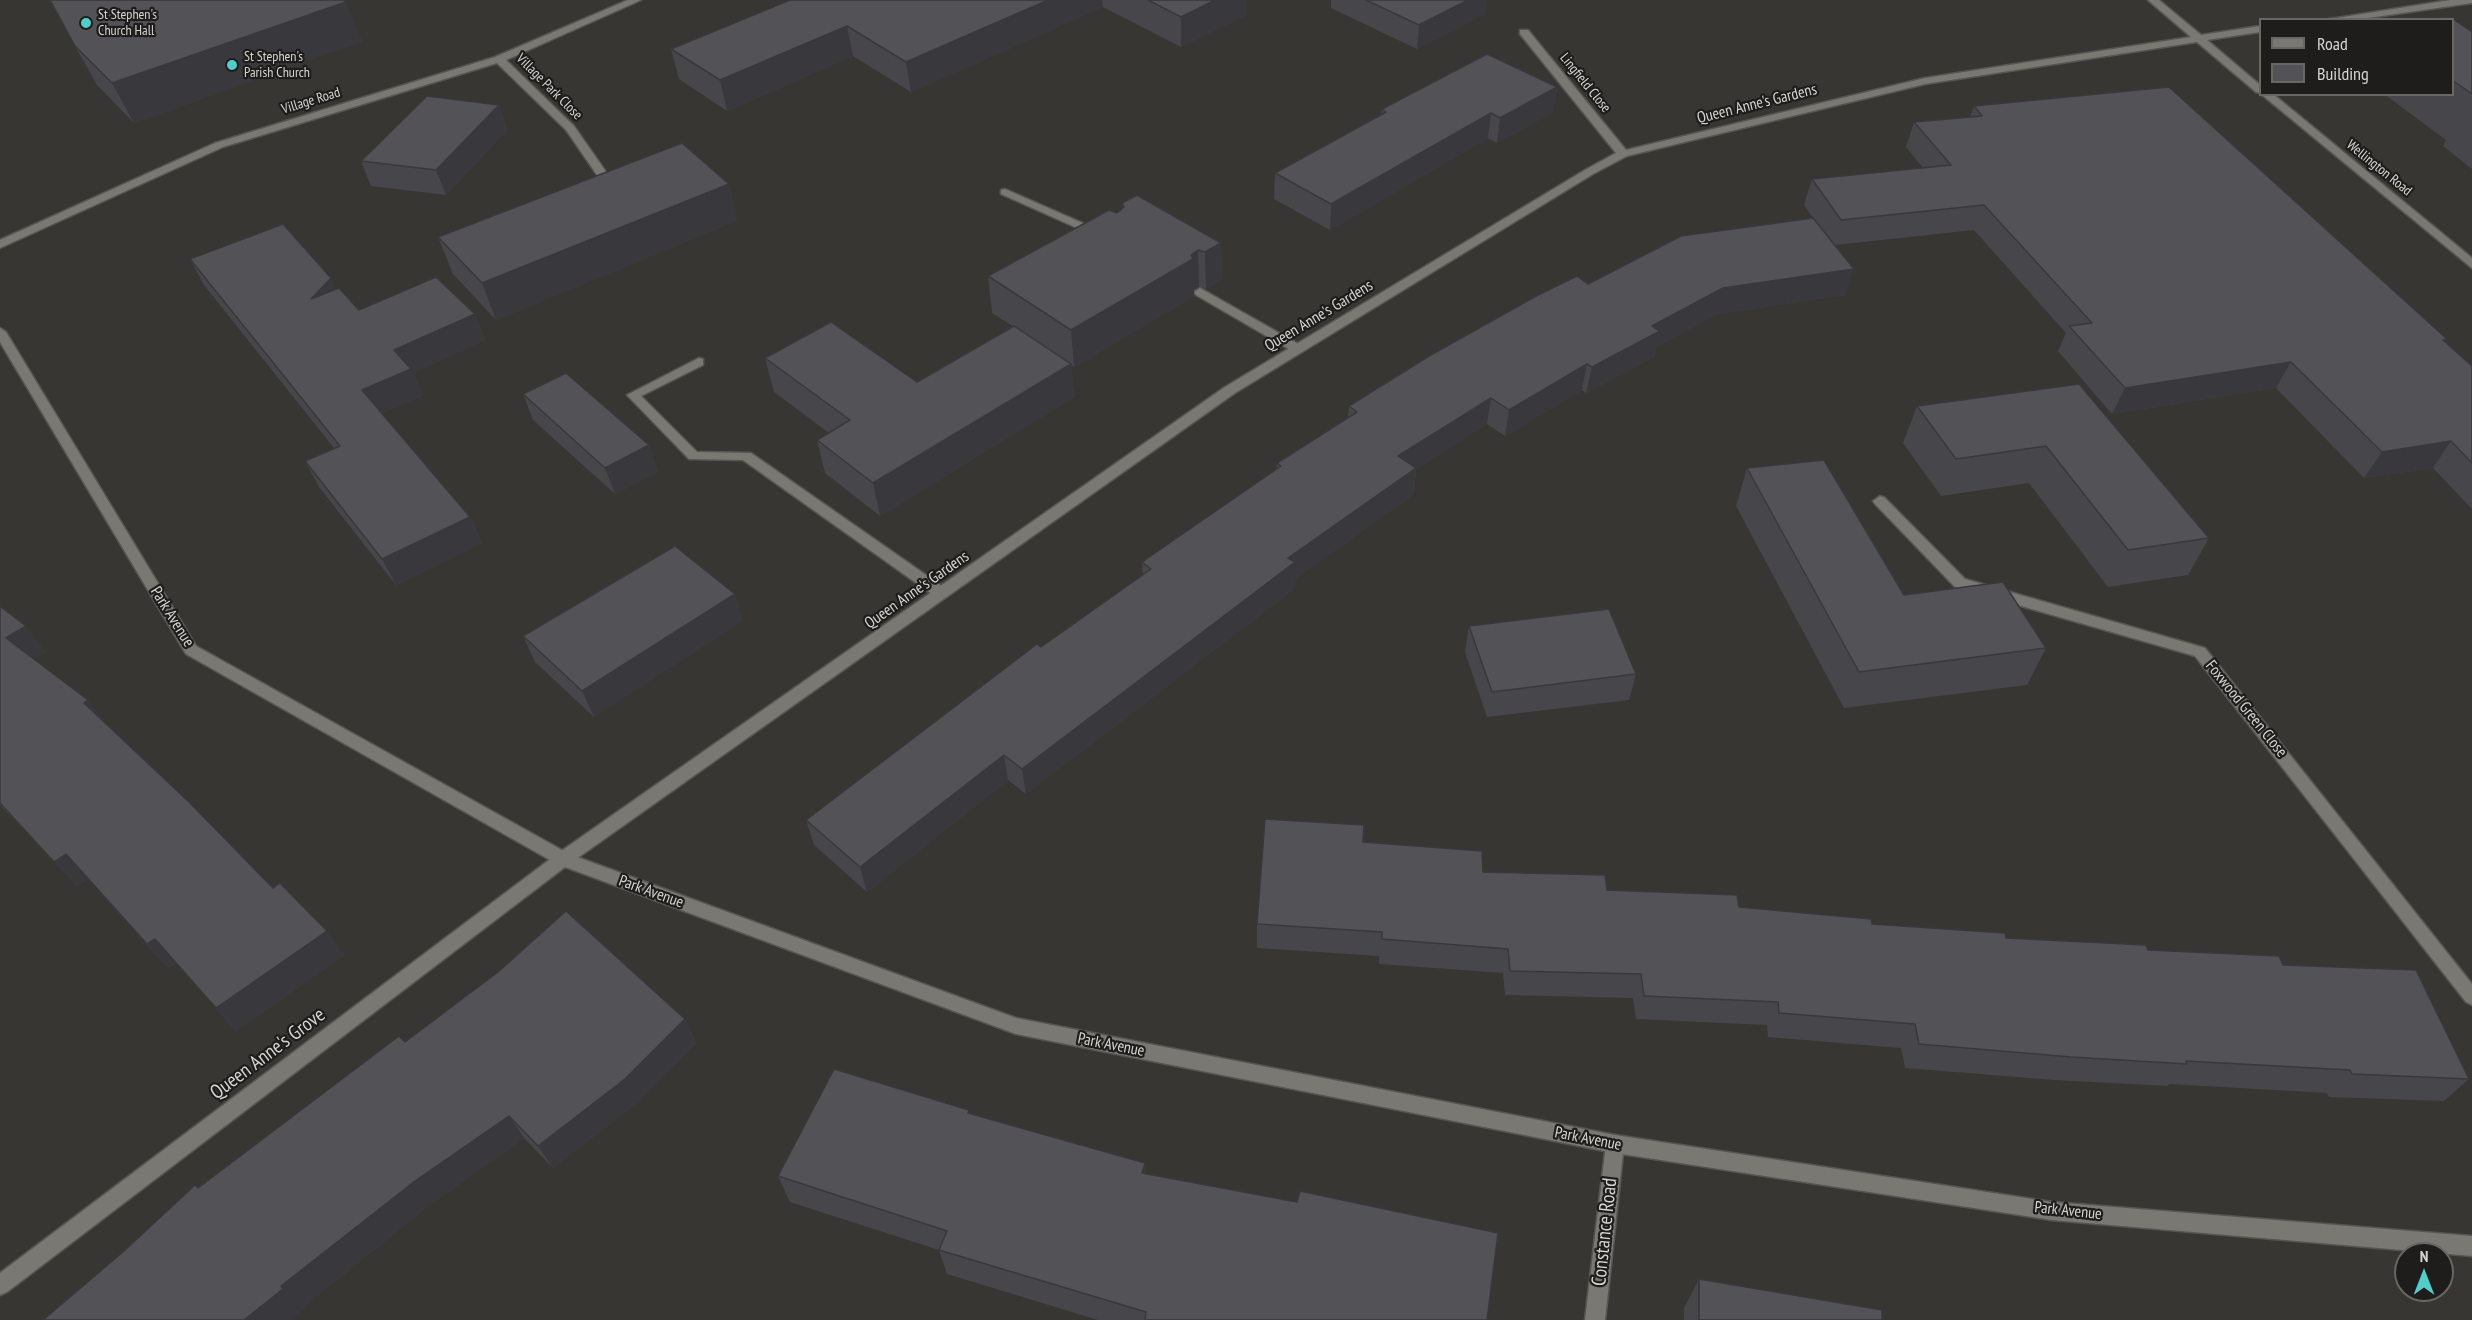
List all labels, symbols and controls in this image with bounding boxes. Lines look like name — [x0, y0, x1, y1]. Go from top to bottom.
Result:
place label: St Stephen's Church Hall — [98, 7, 157, 40]
marker: St Stephen's Church Hall — [79, 16, 93, 30]
legend — [2259, 18, 2454, 96]
text: Road — [2317, 32, 2348, 55]
place label: St Stephen's Parish Church — [244, 49, 310, 82]
street label: Village Park Close — [512, 50, 586, 124]
street label: Lingfield Close — [1556, 50, 1614, 116]
marker: St Stephen's Parish Church — [225, 58, 239, 72]
text: Building — [2317, 62, 2369, 85]
street label: Queen Anne's Gardens — [1695, 80, 1819, 128]
street label: Village Road — [280, 84, 342, 118]
street label: Wellington Road — [2343, 137, 2415, 199]
street label: Queen Anne's Gardens — [1261, 276, 1377, 356]
street label: Queen Anne's Gardens — [861, 547, 973, 633]
street label: Park Avenue — [146, 583, 198, 651]
street label: Foxwood Green Close — [2201, 657, 2291, 761]
street label: Park Avenue — [616, 871, 686, 913]
street label: Queen Anne's Grove — [206, 1003, 330, 1105]
street label: Park Avenue — [1076, 1029, 1146, 1061]
street label: Park Avenue — [1553, 1123, 1623, 1155]
street label: Constance Road — [1587, 1177, 1623, 1287]
street label: Park Avenue — [2033, 1198, 2103, 1224]
north arrow — [2394, 1242, 2454, 1302]
text: N — [2420, 1246, 2428, 1266]

